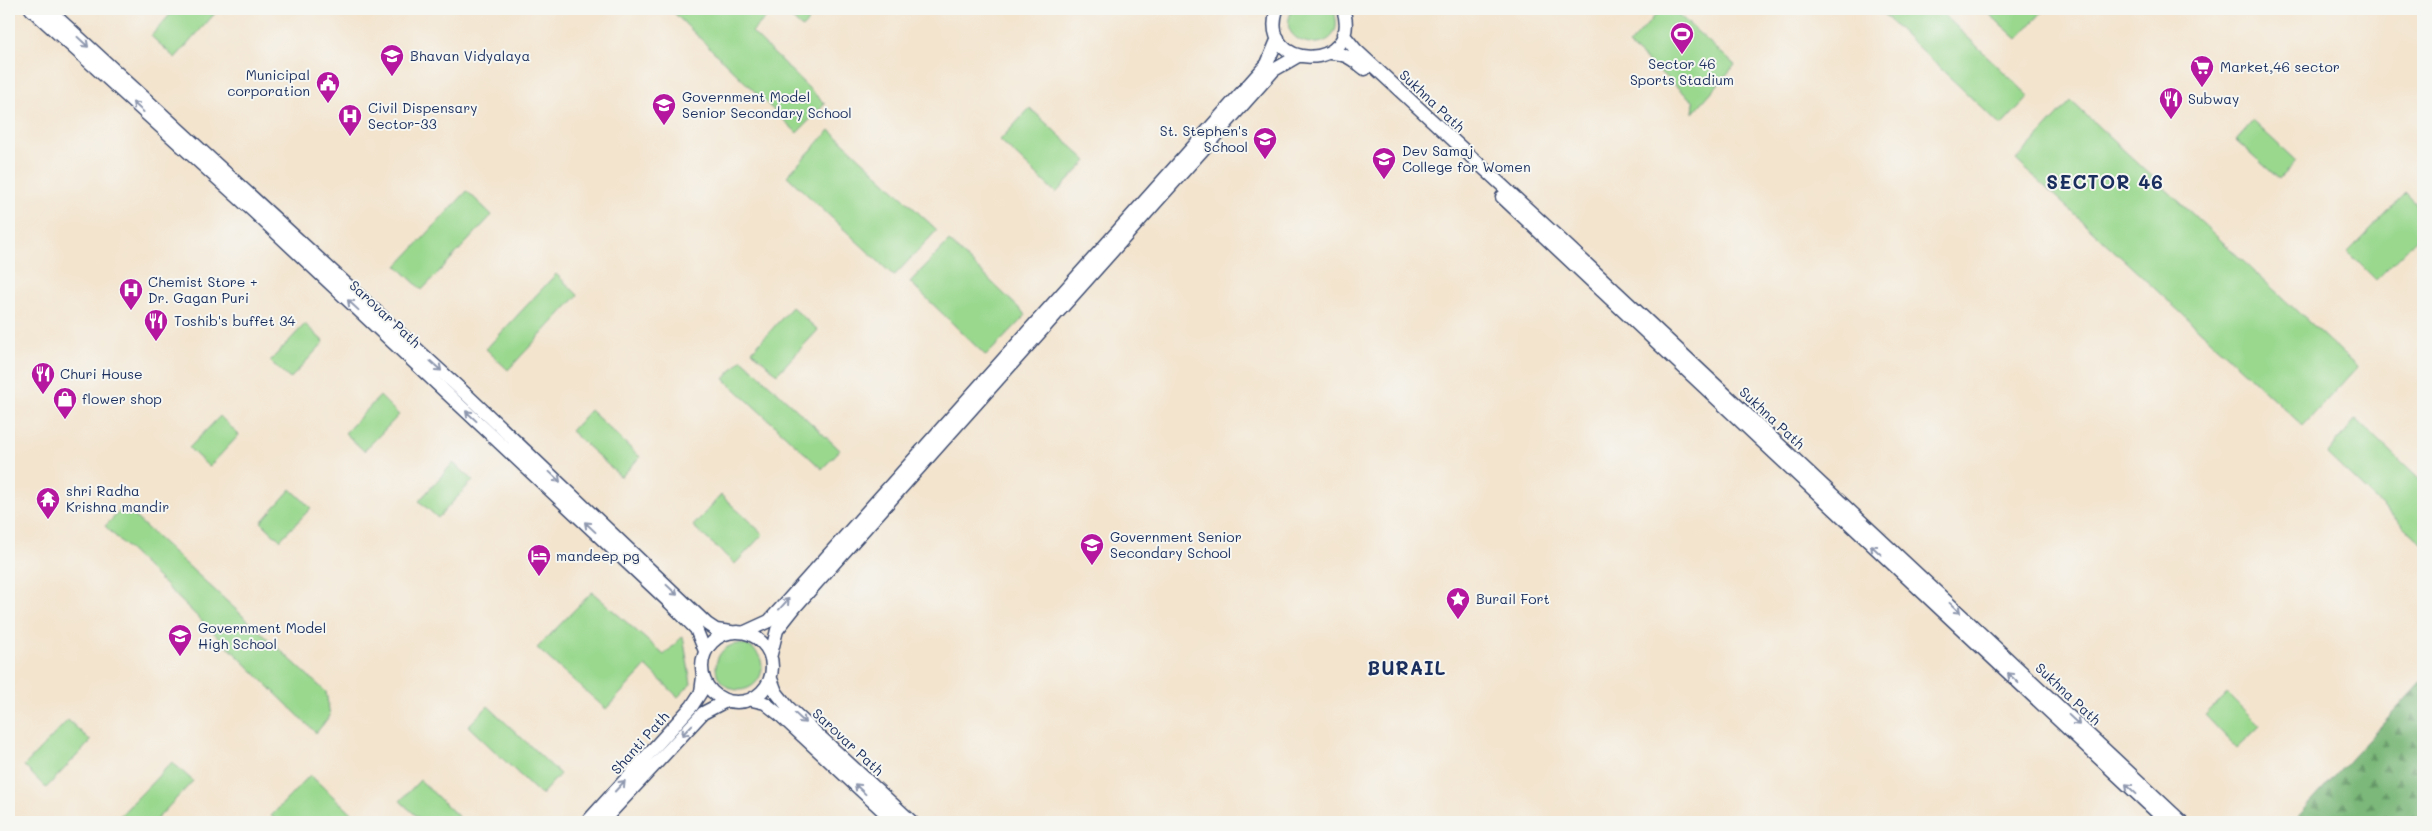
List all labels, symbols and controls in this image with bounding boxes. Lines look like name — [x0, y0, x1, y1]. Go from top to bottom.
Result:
sports icon: Sector 46 Sports Stadium — [1669, 21, 1695, 55]
one-way arrow — [77, 36, 90, 48]
school or university icon: Bhavan Vidyalaya — [379, 43, 405, 77]
place label: Bhavan Vidyalaya — [410, 46, 530, 65]
place label: Sector 46 Sports Stadium — [1630, 54, 1734, 89]
supermarket icon: Market,46 sector — [2189, 54, 2215, 88]
place label: Market,46 sector — [2220, 57, 2340, 76]
place label: Municipal corporation — [227, 65, 310, 100]
street label: Sukhna Path — [1395, 65, 1469, 136]
public building icon: Municipal corporation — [315, 70, 341, 104]
restaurant icon: Subway — [2158, 86, 2184, 120]
place label: Government Model Senior Secondary School — [682, 87, 852, 122]
place label: Subway — [2188, 89, 2239, 108]
school or university icon: Government Model Senior Secondary School — [651, 92, 677, 126]
place label: Civil Dispensary Sector-33 — [368, 98, 478, 133]
one-way arrow — [131, 101, 144, 113]
hospital icon: Civil Dispensary Sector-33 — [337, 103, 363, 137]
place label: St. Stephen's School — [1160, 121, 1248, 156]
school or university icon: St. Stephen's School — [1252, 126, 1278, 160]
place label: Dev Samaj College for Women — [1402, 141, 1531, 176]
school or university icon: Dev Samaj College for Women — [1371, 146, 1397, 180]
district label: SECTOR 46 — [2046, 169, 2164, 194]
place label: Chemist Store + Dr. Gagan Puri — [148, 272, 258, 307]
street label: Sarovar Path — [346, 276, 425, 352]
hospital icon: Chemist Store + Dr. Gagan Puri — [118, 277, 144, 311]
one-way arrow — [347, 299, 359, 311]
restaurant icon: Toshib's buffet 34 — [143, 308, 169, 342]
place label: Toshib's buffet 34 — [174, 311, 296, 330]
restaurant icon: Churi House — [30, 361, 56, 395]
one-way arrow — [429, 361, 442, 372]
place label: Churi House — [60, 364, 143, 383]
street label: Sukhna Path — [1735, 382, 1809, 453]
shop icon: flower shop — [52, 386, 78, 420]
place label: flower shop — [82, 389, 162, 408]
one-way arrow — [465, 410, 478, 422]
one-way arrow — [548, 471, 561, 483]
place label: shri Radha Krishna mandir — [66, 481, 169, 516]
temple icon: shri Radha Krishna mandir — [35, 486, 61, 520]
one-way arrow — [584, 521, 596, 533]
place label: Government Senior Secondary School — [1110, 527, 1242, 562]
school or university icon: Government Senior Secondary School — [1079, 532, 1105, 566]
hotel icon: mandeep pg — [526, 543, 552, 577]
one-way arrow — [1870, 544, 1883, 556]
place label: mandeep pg — [556, 546, 640, 565]
one-way arrow — [665, 584, 678, 596]
place icon: Burail Fort — [1445, 586, 1471, 620]
place label: Burail Fort — [1476, 589, 1550, 608]
one-way arrow — [778, 598, 790, 611]
one-way arrow — [1949, 602, 1962, 614]
place label: Government Model High School — [198, 618, 326, 653]
school or university icon: Government Model High School — [167, 623, 193, 657]
district label: BURAIL — [1367, 655, 1447, 680]
street label: Sukhna Path — [2031, 658, 2105, 729]
one-way arrow — [2006, 672, 2019, 684]
street label: Sarovar Path — [809, 704, 888, 780]
street label: Shanti Path — [606, 707, 673, 778]
one-way arrow — [793, 712, 806, 724]
one-way arrow — [2067, 714, 2080, 726]
one-way arrow — [681, 724, 693, 736]
one-way arrow — [614, 780, 626, 793]
one-way arrow — [853, 783, 866, 795]
one-way arrow — [2125, 783, 2138, 795]

